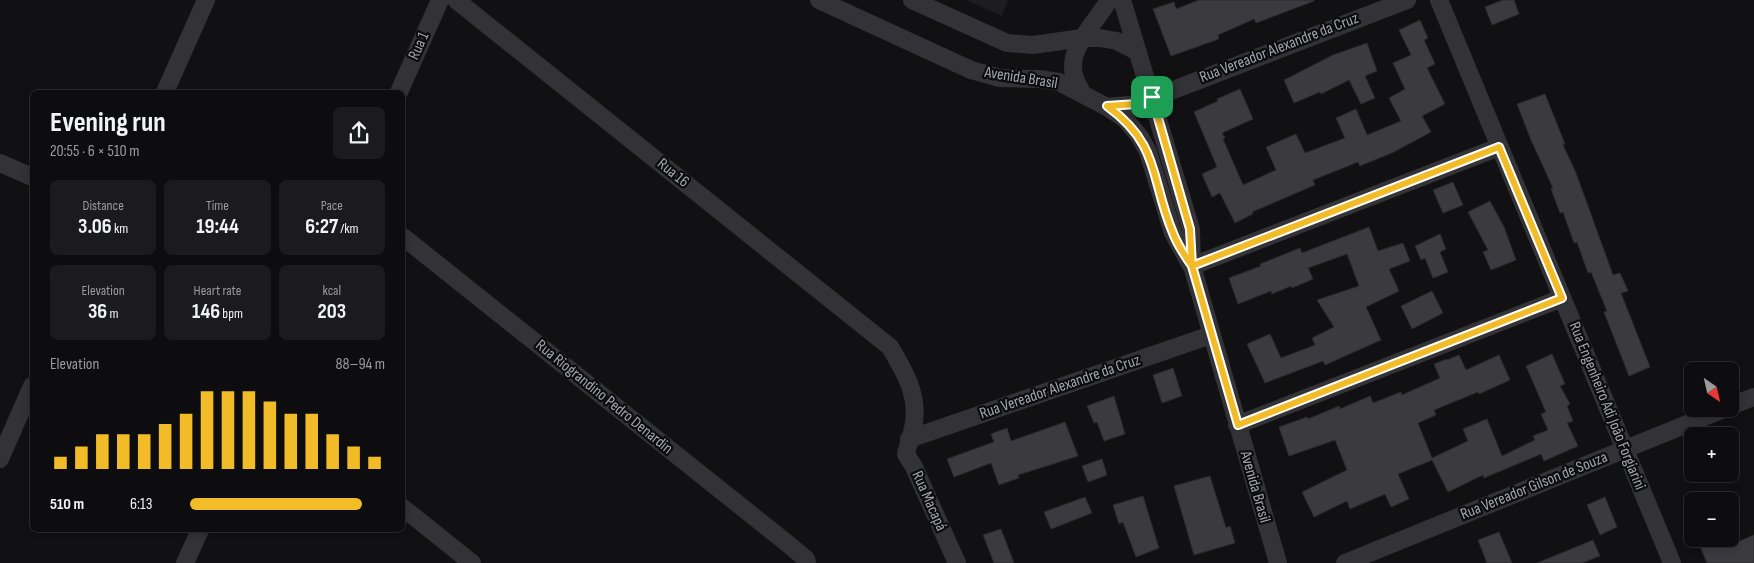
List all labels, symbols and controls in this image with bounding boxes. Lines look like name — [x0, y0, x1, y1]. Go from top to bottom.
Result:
street label: Rua Vereador Alexandre da Cruz — [1197, 9, 1361, 87]
street label: Rua 1 — [405, 29, 434, 63]
street label: Avenida Brasil — [982, 63, 1059, 93]
pin — [1131, 76, 1173, 118]
icon: arrive — [1138, 83, 1166, 111]
text: Evening run — [50, 106, 166, 139]
button: share — [333, 107, 385, 159]
text: 20:55 · 6 × 510 m — [50, 142, 140, 161]
street label: Rua 16 — [653, 154, 693, 192]
text: Distance — [83, 197, 124, 214]
text: Time — [206, 197, 229, 214]
text: Pace — [321, 197, 343, 214]
text: 3.06 — [78, 214, 112, 239]
text: 19:44 — [196, 214, 239, 239]
text: 6:27 — [305, 214, 338, 239]
text: km — [112, 220, 128, 237]
text: /km — [338, 220, 359, 237]
text: Elevation — [82, 282, 125, 299]
text: Heart rate — [194, 282, 241, 299]
text: kcal — [323, 282, 341, 299]
text: 36 — [88, 299, 107, 324]
text: 146 — [192, 299, 220, 324]
text: 203 — [318, 299, 346, 324]
text: m — [107, 305, 118, 322]
text: bpm — [220, 305, 243, 322]
street label: Rua Engenheiro Adi João Forgiarini — [1565, 319, 1649, 493]
street label: Rua Riograndino Pedro Denardin — [532, 336, 676, 458]
street label: Rua Vereador Alexandre da Cruz — [977, 350, 1143, 423]
text: Elevation — [50, 355, 99, 374]
text: 88–94 m — [335, 355, 385, 374]
north arrow — [1684, 362, 1739, 418]
map controls — [1684, 362, 1739, 547]
button: + — [1684, 427, 1739, 482]
street label: Avenida Brasil — [1235, 448, 1274, 525]
street label: Rua Vereador Gilson de Souza — [1458, 448, 1610, 524]
street label: Rua Macapá — [907, 468, 951, 534]
button: − — [1684, 492, 1739, 547]
text: 510 m — [50, 495, 84, 514]
text: 6:13 — [130, 495, 152, 514]

